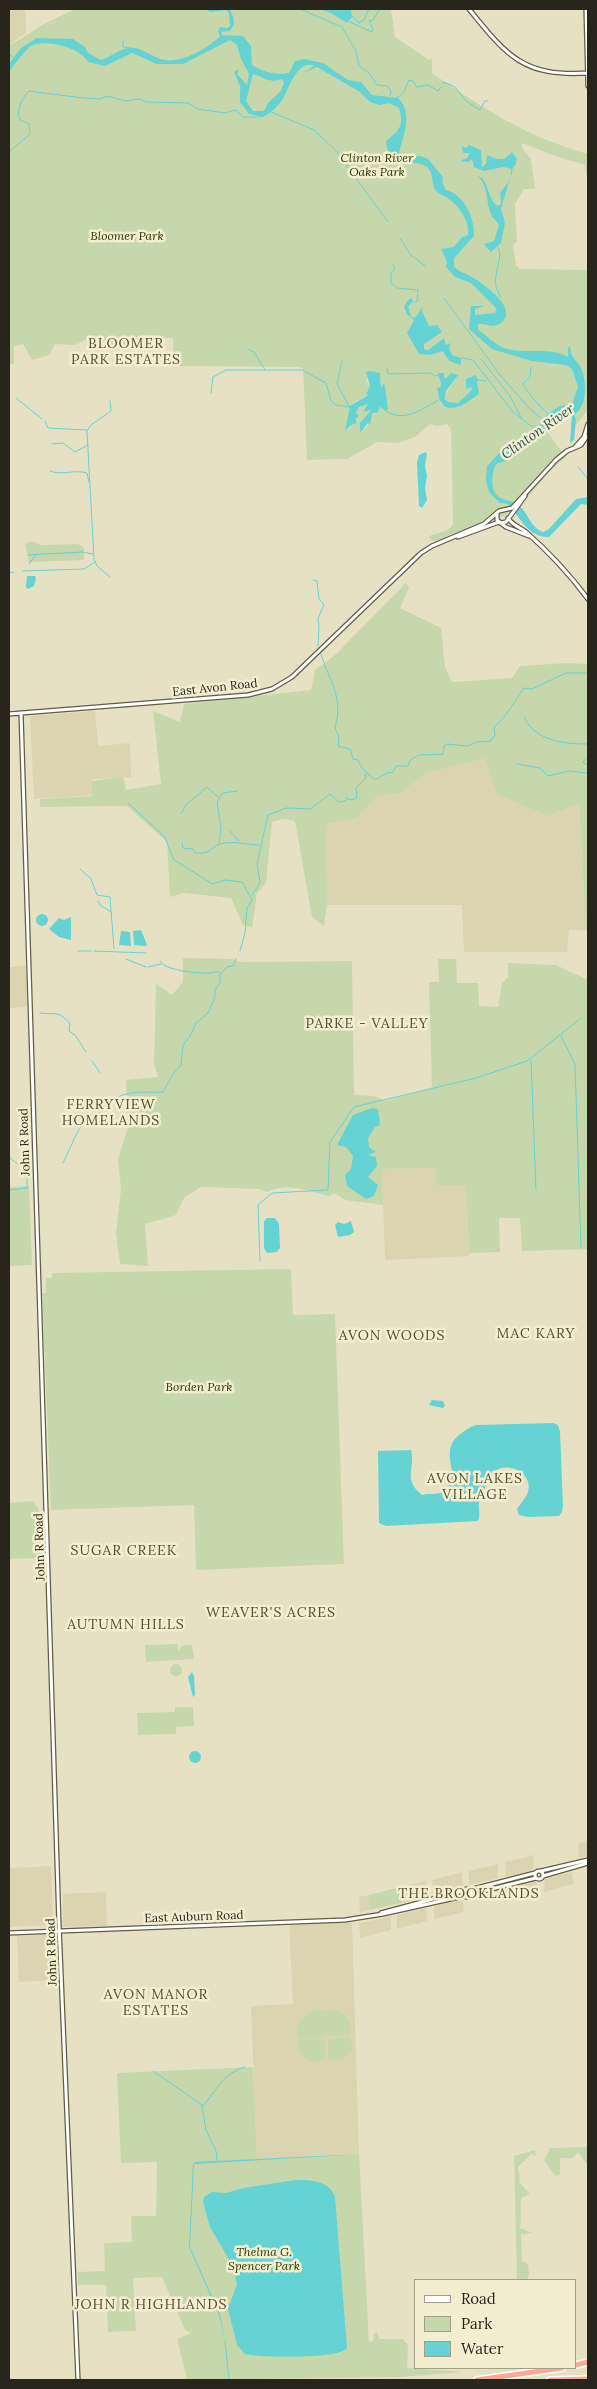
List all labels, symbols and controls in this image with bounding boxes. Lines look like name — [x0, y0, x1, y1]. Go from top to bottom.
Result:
park label: Clinton River Oaks Park — [341, 152, 413, 180]
park label: Bloomer Park — [90, 230, 164, 244]
district label: BLOOMER PARK ESTATES — [69, 336, 183, 368]
water label: Clinton River — [498, 401, 578, 463]
street label: East Avon Road — [172, 676, 258, 700]
district label: PARKE - VALLEY — [304, 1016, 430, 1032]
district label: FERRYVIEW HOMELANDS — [61, 1097, 161, 1130]
street label: John R Road — [17, 1108, 33, 1176]
district label: MAC KARY — [496, 1326, 576, 1342]
district label: AVON WOODS — [337, 1328, 447, 1344]
park label: Borden Park — [165, 1381, 233, 1395]
district label: AVON LAKES VILLAGE — [426, 1471, 524, 1504]
street label: John R Road — [32, 1513, 48, 1581]
district label: SUGAR CREEK — [69, 1543, 179, 1559]
district label: WEAVER'S ACRES — [204, 1605, 338, 1621]
district label: AUTUMN HILLS — [66, 1617, 186, 1633]
district label: THE BROOKLANDS — [397, 1886, 541, 1902]
street label: East Auburn Road — [144, 1908, 244, 1926]
street label: John R Road — [44, 1918, 60, 1986]
district label: AVON MANOR ESTATES — [103, 1987, 209, 2020]
park label: Thelma G. Spencer Park — [228, 2246, 300, 2274]
legend — [414, 2279, 577, 2369]
text: Road — [461, 2289, 496, 2308]
district label: JOHN R HIGHLANDS — [72, 2297, 230, 2313]
text: Park — [461, 2314, 492, 2333]
text: Water — [461, 2339, 503, 2358]

